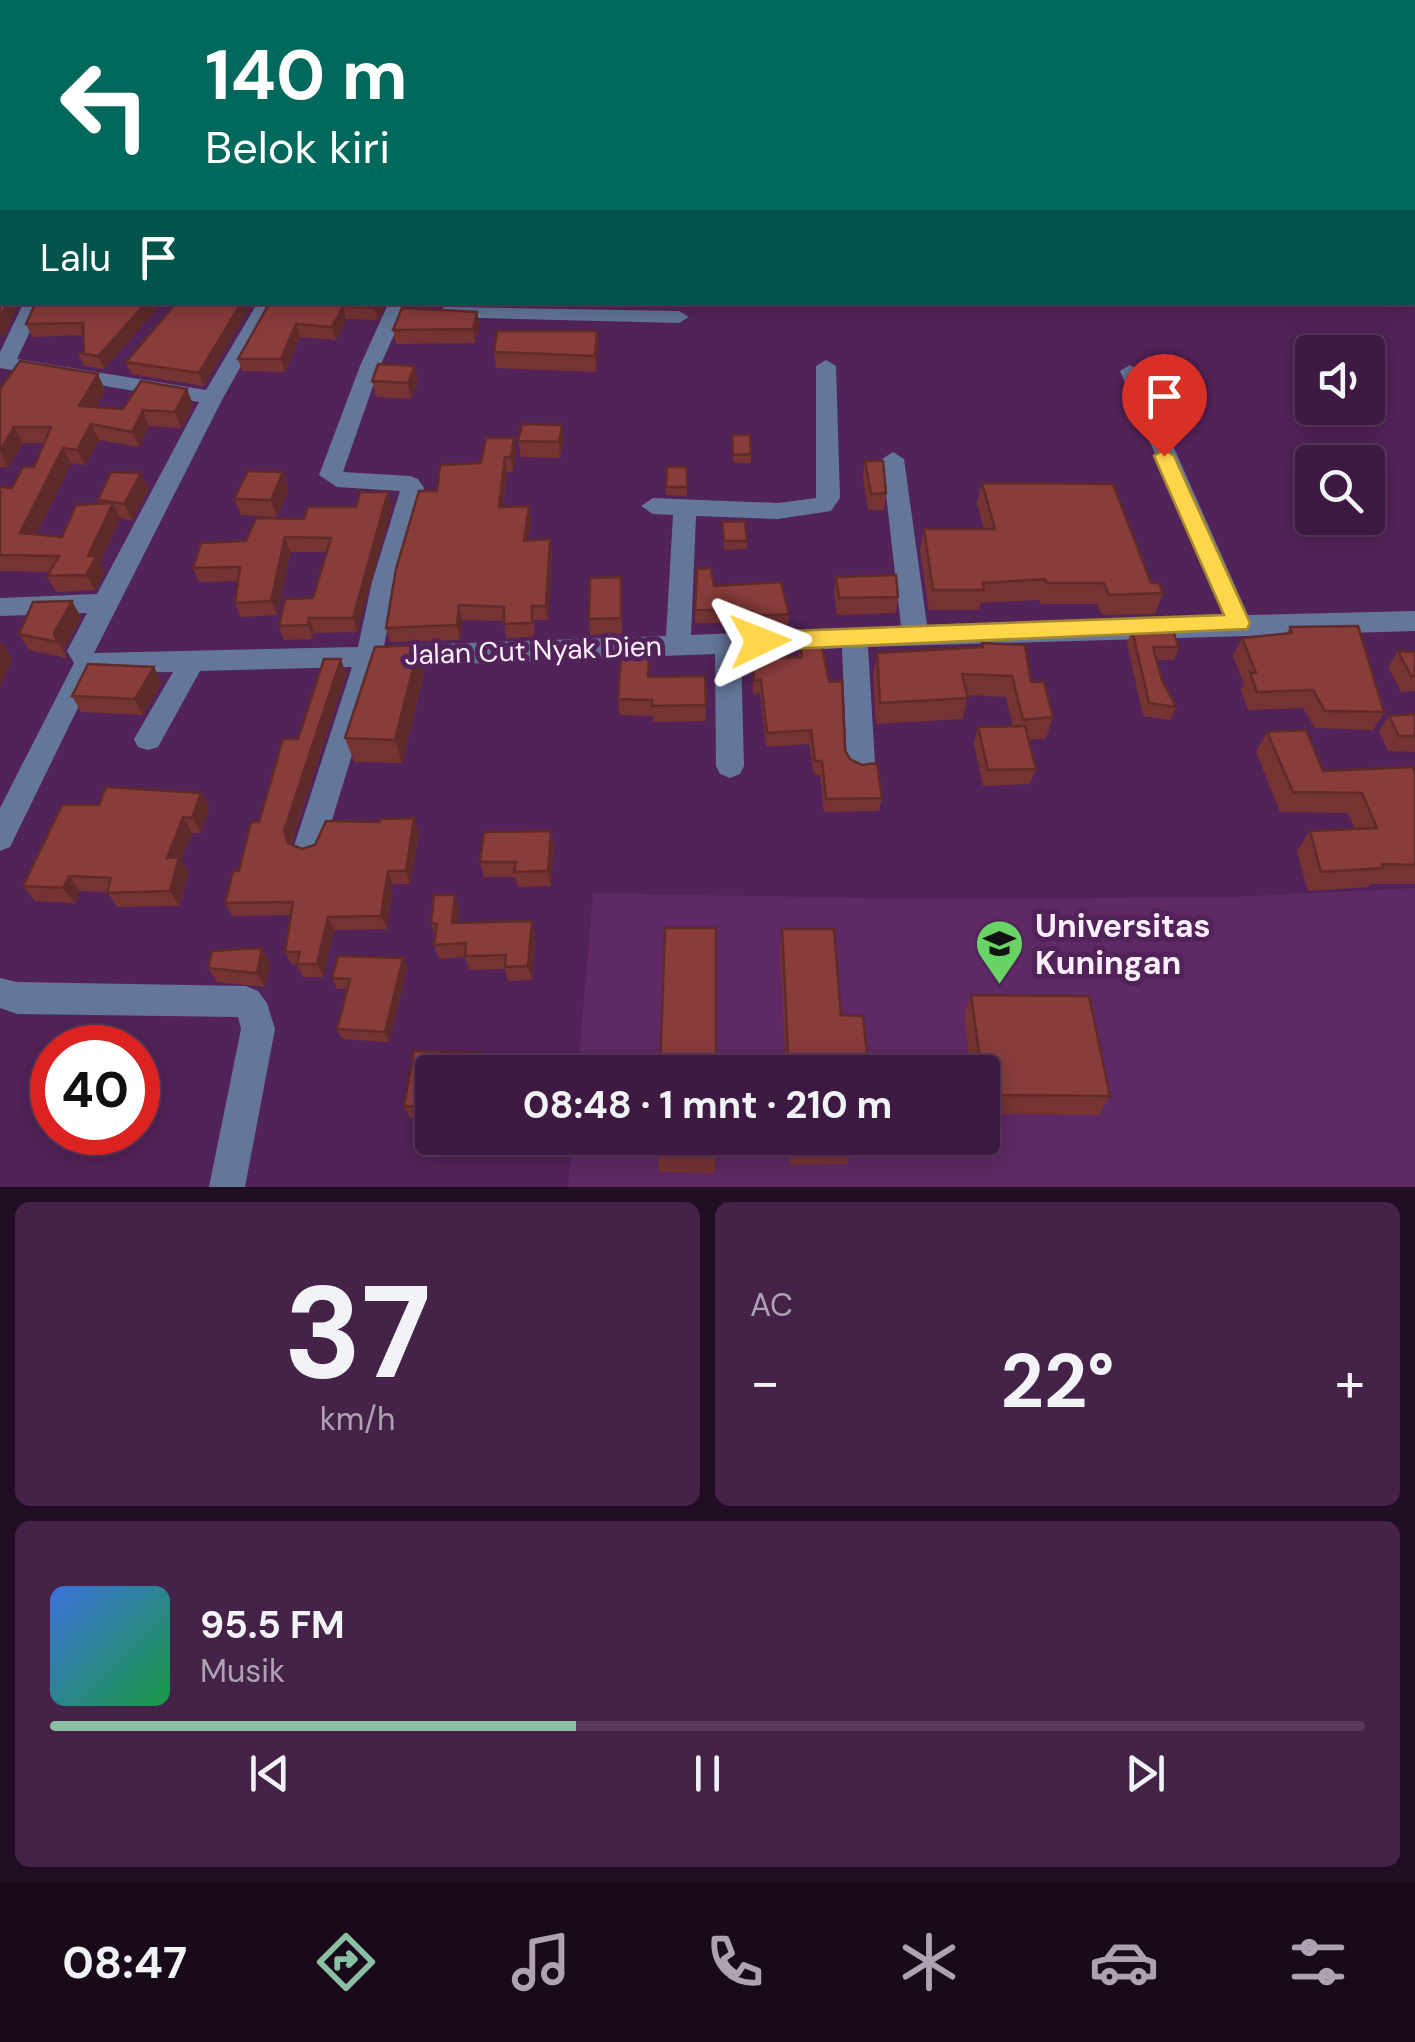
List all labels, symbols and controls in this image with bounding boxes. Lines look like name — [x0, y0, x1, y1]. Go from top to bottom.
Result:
text: 140 m — [205, 30, 408, 121]
icon: left — [40, 40, 170, 170]
text: Belok kiri — [205, 118, 390, 177]
icon: arrive — [131, 230, 186, 285]
text: Lalu — [40, 233, 111, 283]
map controls — [1295, 335, 1385, 535]
button: sound — [1295, 335, 1385, 425]
pin — [1122, 354, 1207, 457]
icon: arrive — [1137, 369, 1192, 424]
button: search — [1295, 445, 1385, 535]
position arrow — [708, 589, 812, 693]
street label: Jalan Cut Nyak Dien — [404, 628, 662, 673]
place label: Universitas Kuningan — [1035, 905, 1211, 984]
school or university icon: Universitas Kuningan — [974, 918, 1026, 986]
speed limit sign: 40 — [30, 1025, 160, 1155]
text: 08:48 · 1 mnt · 210 m — [523, 1080, 892, 1130]
text: 37 — [284, 1248, 431, 1417]
text: AC — [750, 1284, 793, 1326]
text: 22° — [1001, 1333, 1114, 1430]
text: − — [750, 1346, 780, 1418]
text: + — [1335, 1346, 1365, 1418]
text: km/h — [320, 1398, 395, 1440]
text: 95.5 FM — [200, 1600, 345, 1650]
text: Musik — [200, 1650, 285, 1692]
icon: previous — [242, 1746, 297, 1801]
icon: pause — [680, 1746, 735, 1801]
icon: next — [1118, 1746, 1173, 1801]
icon: directions — [311, 1927, 381, 1997]
icon: music — [506, 1927, 576, 1997]
icon: phone — [700, 1927, 770, 1997]
icon: climate — [894, 1927, 964, 1997]
icon: car — [1089, 1927, 1159, 1997]
icon: filters — [1283, 1927, 1353, 1997]
text: 08:47 — [62, 1933, 187, 1992]

